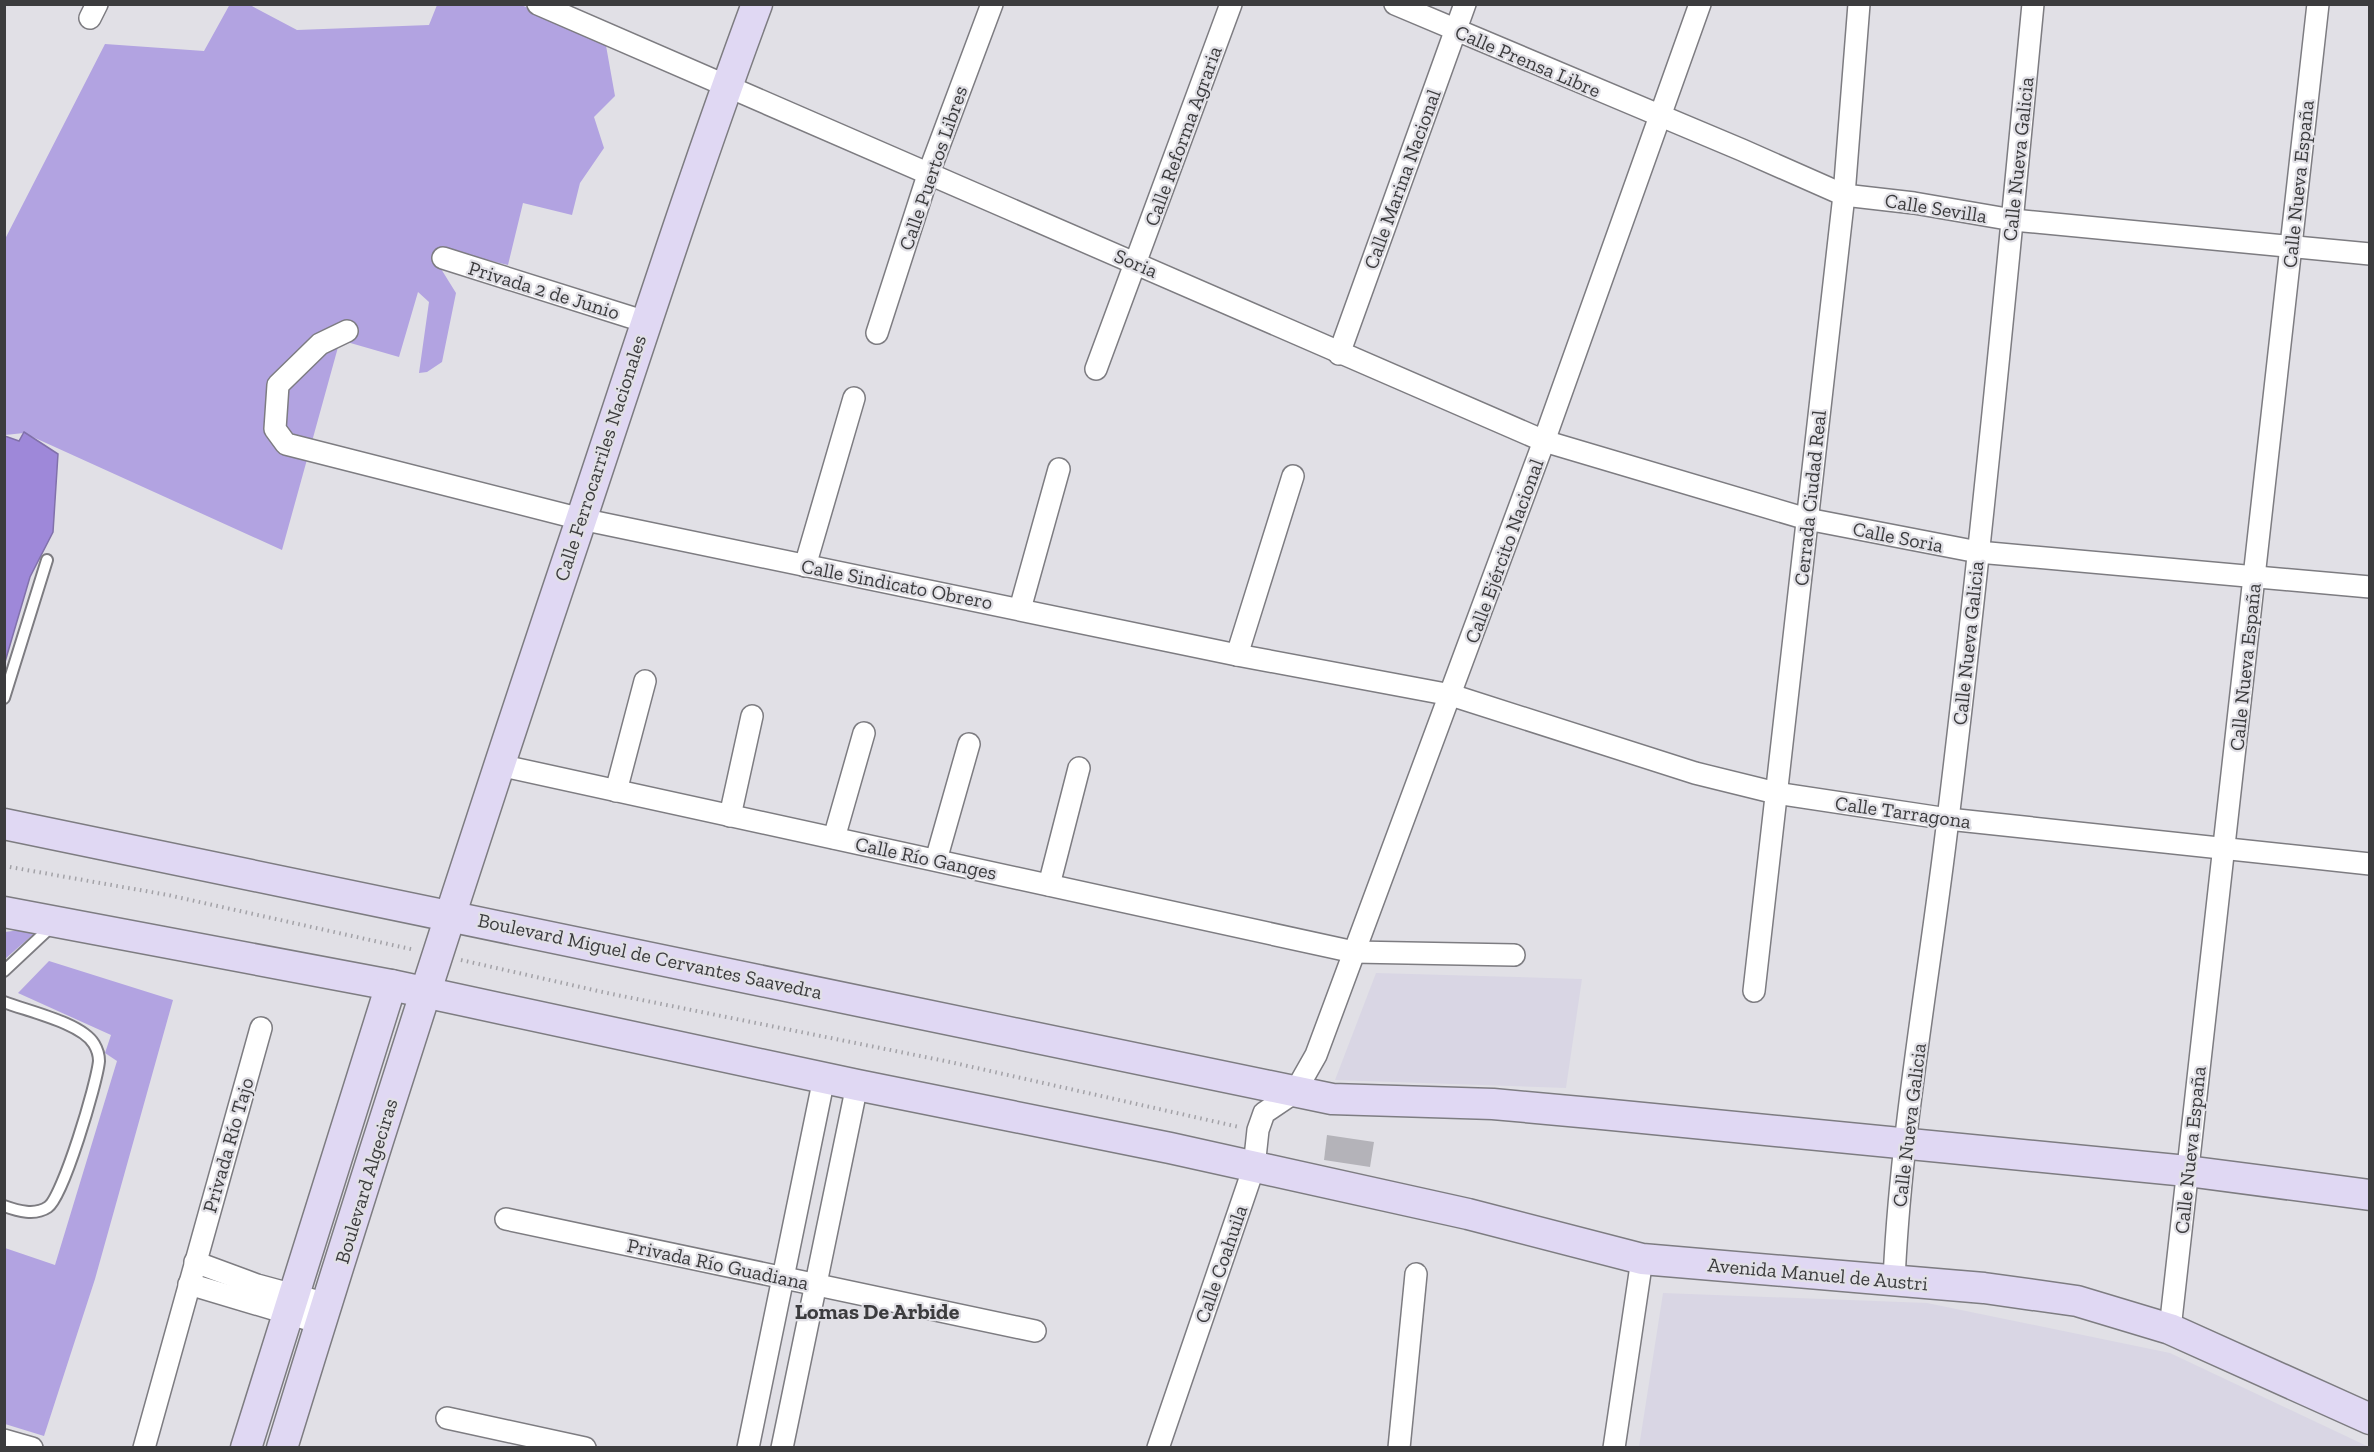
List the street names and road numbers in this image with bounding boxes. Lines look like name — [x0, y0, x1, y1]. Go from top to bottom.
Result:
street label: Calle Prensa Libre — [1452, 20, 1604, 102]
street label: Calle Reforma Agraria — [1139, 42, 1227, 229]
street label: Calle Nueva Galicia — [1997, 75, 2039, 242]
street label: Calle Puertos Libres — [894, 83, 972, 253]
street label: Calle Marina Nacional — [1358, 86, 1446, 272]
street label: Calle Nueva España — [2277, 99, 2319, 269]
street label: Calle Sevilla — [1883, 188, 1989, 228]
street label: Soria — [1111, 243, 1162, 283]
street label: Privada 2 de Junio — [465, 256, 623, 324]
street label: Calle Ferrocarriles Nacionales — [549, 332, 651, 584]
street label: Cerrada Ciudad Real — [1789, 409, 1831, 587]
street label: Calle Ejército Nacional — [1459, 456, 1549, 646]
street label: Calle Soria — [1851, 516, 1946, 558]
street label: Calle Sindicato Obrero — [799, 554, 995, 614]
street label: Calle Nueva Galicia — [1947, 559, 1989, 726]
street label: Calle Nueva España — [2224, 582, 2266, 752]
street label: Calle Tarragona — [1833, 791, 1973, 833]
street label: Calle Río Ganges — [853, 831, 999, 885]
street label: Boulevard Miguel de Cervantes Saavedra — [476, 908, 825, 1004]
street label: Calle Nueva Galicia — [1887, 1041, 1931, 1208]
street label: Calle Nueva España — [2169, 1065, 2211, 1235]
street label: Privada Río Tajo — [197, 1075, 259, 1215]
street label: Boulevard Algeciras — [329, 1096, 403, 1266]
street label: Calle Coahuila — [1190, 1202, 1252, 1326]
street label: Privada Río Guadiana — [625, 1233, 811, 1295]
street label: Avenida Manuel de Austri — [1707, 1252, 1929, 1296]

